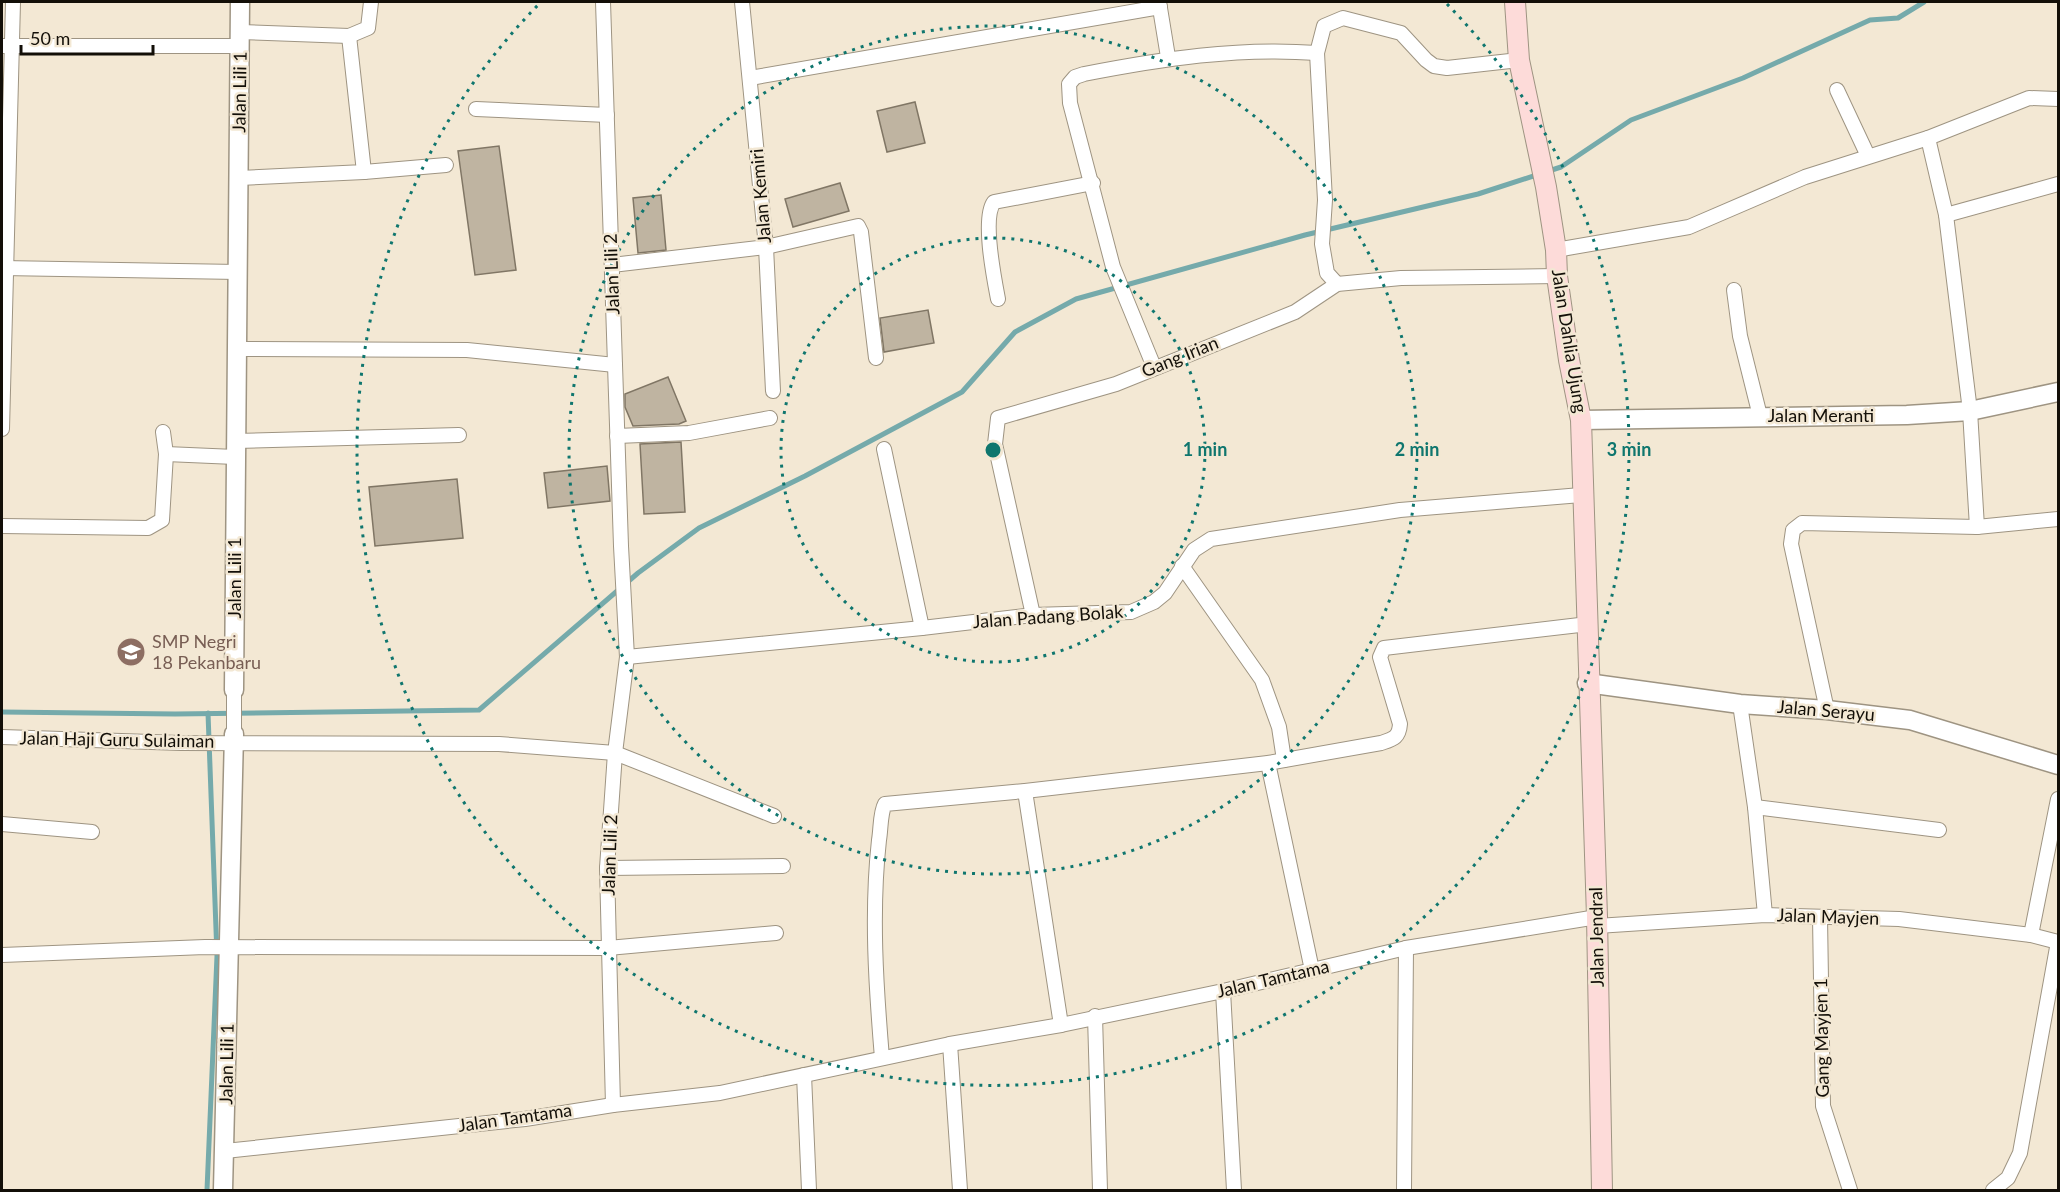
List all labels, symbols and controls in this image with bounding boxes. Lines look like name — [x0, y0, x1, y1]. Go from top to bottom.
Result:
scale bar — [21, 18, 153, 56]
text: 50 m — [30, 27, 70, 49]
street label: Jalan Lili 1 — [227, 51, 251, 133]
street label: Jalan Kemiri — [745, 148, 775, 244]
street label: Jalan Lili 2 — [599, 233, 623, 315]
street label: Jalan Dahlia Ujung — [1548, 267, 1592, 414]
street label: Gang Irian — [1138, 331, 1221, 381]
street label: Jalan Meranti — [1768, 404, 1874, 426]
text: 1 min — [1183, 438, 1227, 460]
text: 2 min — [1395, 438, 1439, 460]
text: 3 min — [1607, 438, 1651, 460]
centre of rings — [983, 440, 1003, 460]
street label: Jalan Lili 1 — [223, 537, 245, 619]
street label: Jalan Padang Bolak — [972, 600, 1125, 632]
place label: SMP Negri 18 Pekanbaru — [152, 630, 261, 673]
school or university icon: SMP Negri 18 Pekanbaru — [115, 636, 147, 668]
street label: Jalan Serayu — [1776, 695, 1876, 725]
street label: Jalan Haji Guru Sulaiman — [19, 726, 215, 752]
street label: Jalan Lili 2 — [597, 814, 621, 896]
street label: Jalan Jendral — [1584, 887, 1608, 987]
street label: Jalan Mayjen — [1777, 903, 1880, 929]
street label: Jalan Tamtama — [1214, 954, 1331, 1002]
street label: Gang Mayjen 1 — [1809, 978, 1833, 1098]
street label: Jalan Lili 1 — [214, 1023, 238, 1105]
street label: Jalan Tamtama — [456, 1098, 573, 1136]

